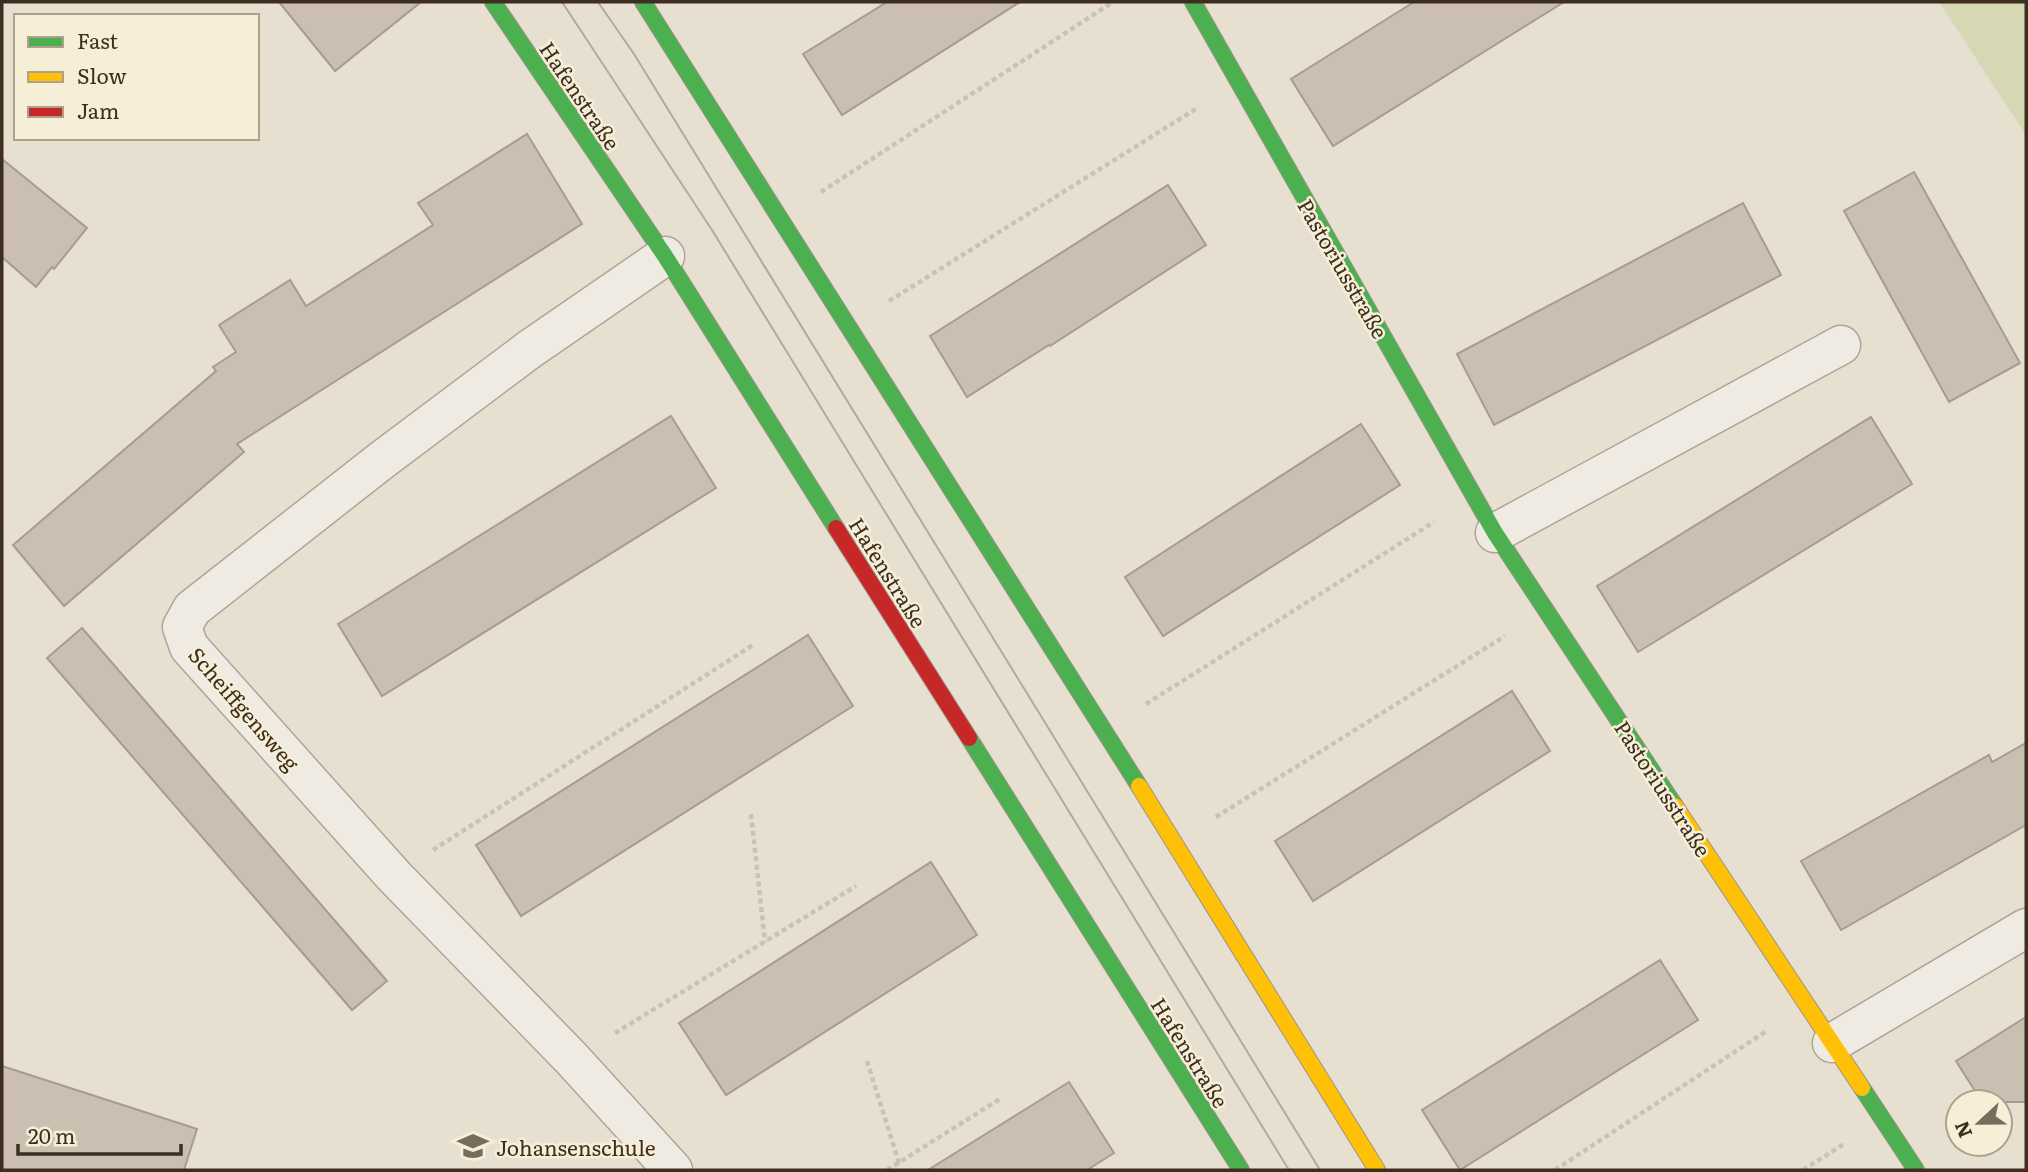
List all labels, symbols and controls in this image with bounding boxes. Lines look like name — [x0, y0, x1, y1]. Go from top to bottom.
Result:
legend — [14, 14, 259, 140]
text: Fast — [77, 24, 118, 55]
street label: Hafenstraße — [533, 35, 629, 156]
text: Slow — [77, 59, 127, 90]
text: Jam — [77, 94, 119, 125]
street label: Pastoriusstraße — [1291, 192, 1397, 344]
street label: Hafenstraße — [843, 511, 935, 633]
street label: Scheiffgensweg — [182, 639, 308, 777]
street label: Pastoriusstraße — [1608, 714, 1720, 862]
street label: Hafenstraße — [1145, 991, 1237, 1113]
north arrow — [1944, 1088, 2014, 1158]
scale bar — [18, 1112, 180, 1156]
text: N — [1946, 1117, 1978, 1142]
text: 20 m — [28, 1119, 75, 1150]
school or university icon: Johansenschule — [456, 1129, 490, 1163]
place label: Johansenschule — [496, 1131, 656, 1162]

